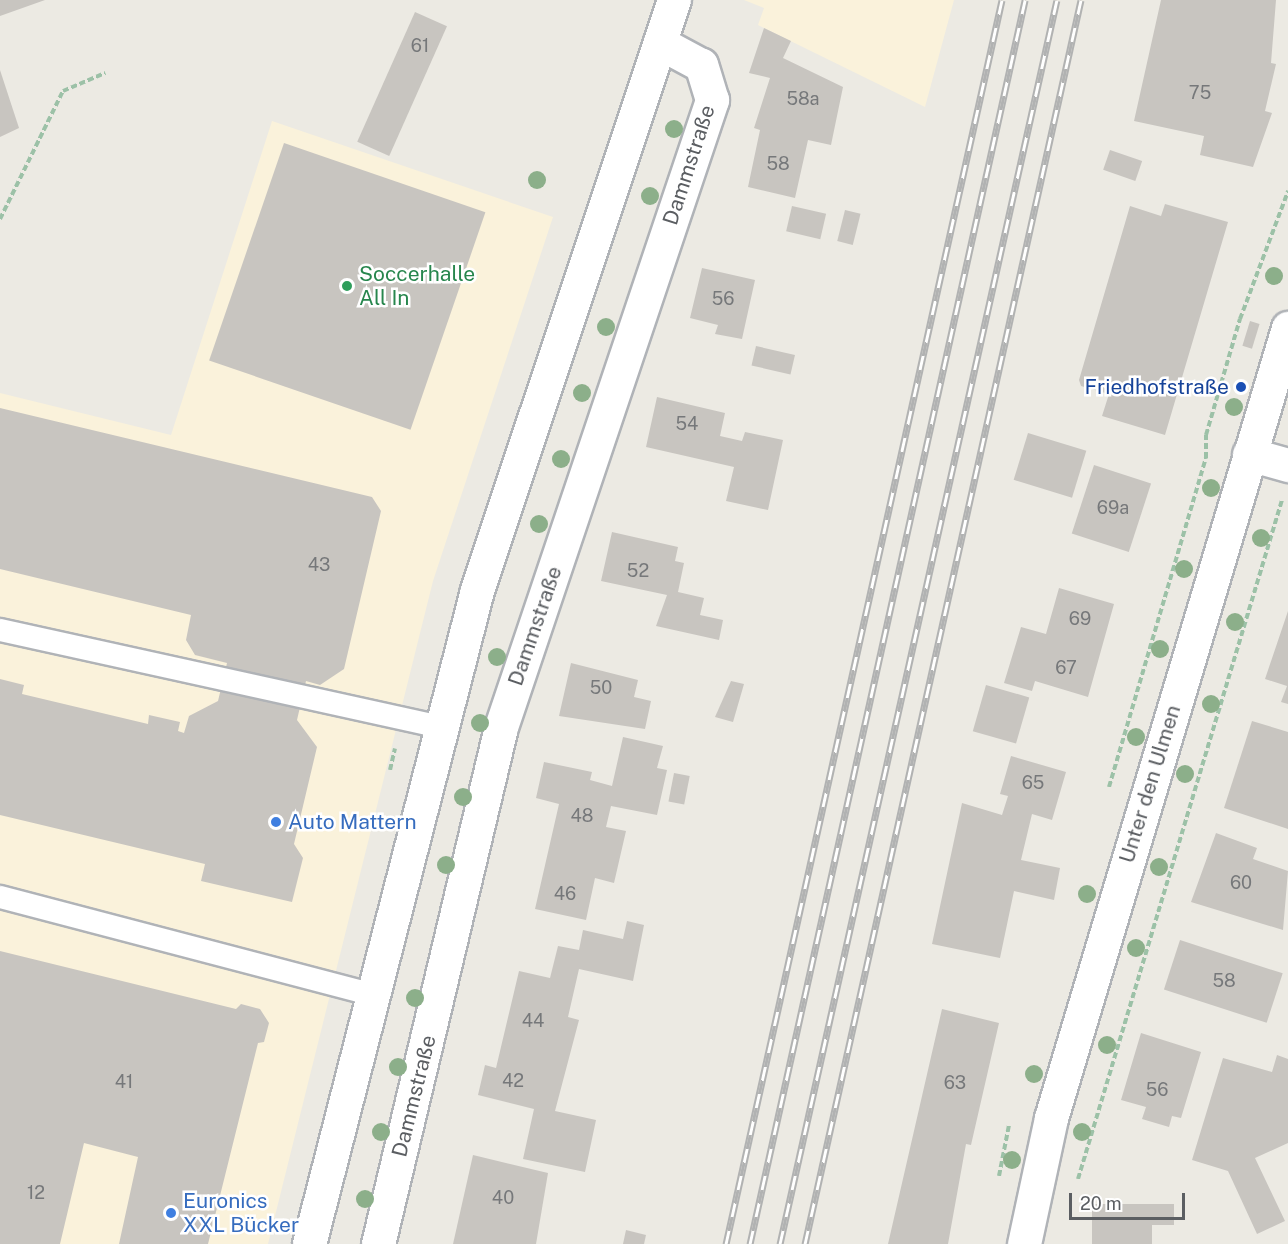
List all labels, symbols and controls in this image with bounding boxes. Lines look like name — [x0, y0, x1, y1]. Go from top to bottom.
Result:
house number: 61 — [411, 35, 429, 57]
house number: 75 — [1189, 82, 1211, 104]
house number: 58a — [786, 88, 820, 110]
street label: Dammstraße — [658, 102, 720, 228]
house number: 58 — [766, 153, 790, 175]
place label: Soccerhalle All In — [359, 261, 475, 311]
marker: Soccerhalle All In — [340, 279, 354, 293]
house number: 56 — [712, 288, 734, 310]
place label: Friedhofstraße — [1085, 374, 1229, 400]
marker: Friedhofstraße — [1234, 380, 1248, 394]
house number: 54 — [676, 413, 698, 435]
house number: 69a — [1097, 497, 1129, 519]
house number: 43 — [308, 554, 330, 576]
house number: 52 — [627, 560, 649, 582]
street label: Dammstraße — [503, 563, 567, 689]
house number: 69 — [1069, 608, 1091, 630]
house number: 67 — [1055, 657, 1077, 679]
house number: 50 — [590, 677, 612, 699]
street label: Unter den Ulmen — [1114, 702, 1186, 866]
house number: 65 — [1022, 772, 1044, 794]
house number: 48 — [571, 805, 593, 827]
place label: Auto Mattern — [288, 809, 417, 835]
marker: Auto Mattern — [269, 815, 283, 829]
house number: 60 — [1230, 872, 1252, 894]
house number: 46 — [554, 883, 576, 905]
house number: 58 — [1212, 970, 1236, 992]
house number: 44 — [522, 1010, 544, 1032]
street label: Dammstraße — [387, 1032, 441, 1160]
house number: 42 — [502, 1070, 524, 1092]
house number: 41 — [115, 1071, 133, 1093]
house number: 63 — [944, 1072, 966, 1094]
house number: 56 — [1146, 1079, 1168, 1101]
scale bar — [1072, 1181, 1188, 1219]
house number: 12 — [27, 1182, 45, 1204]
house number: 40 — [492, 1187, 514, 1209]
place label: Euronics XXL Bücker — [183, 1188, 299, 1238]
text: 20 m — [1080, 1193, 1122, 1214]
marker: Euronics XXL Bücker — [164, 1206, 178, 1220]

